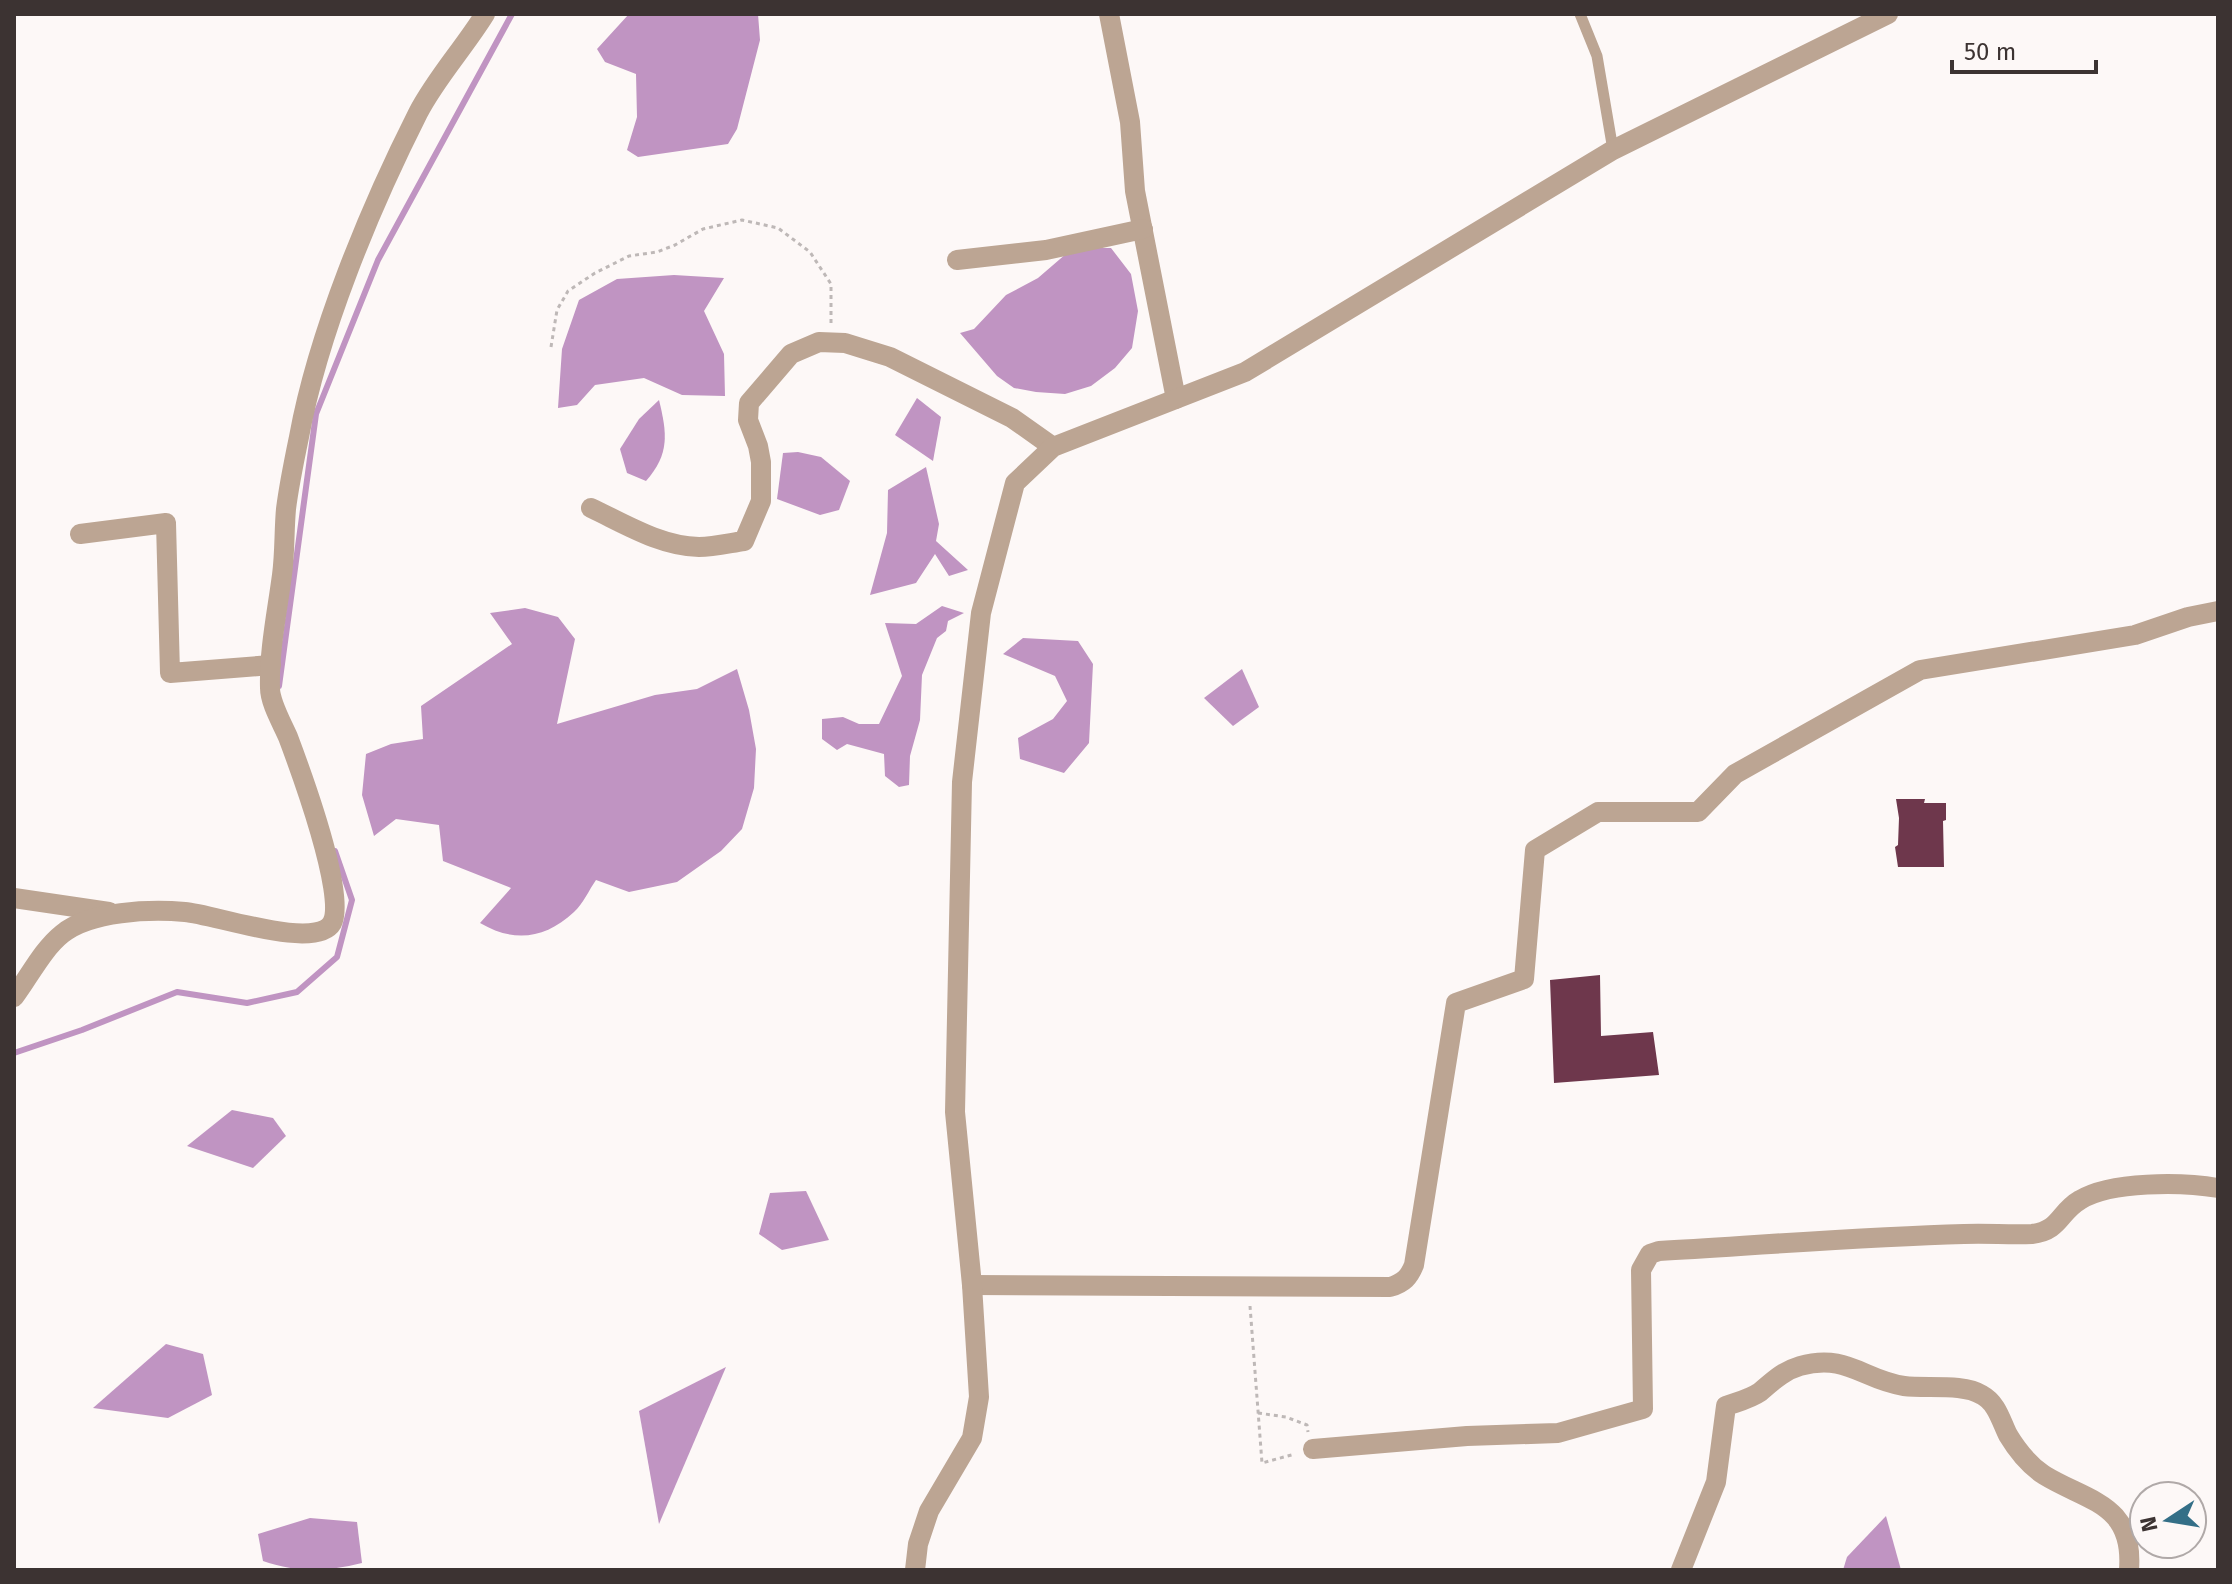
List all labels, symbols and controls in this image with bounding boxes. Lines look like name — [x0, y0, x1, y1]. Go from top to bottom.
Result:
scale bar — [1952, 24, 2096, 74]
text: 50 m — [1964, 38, 2016, 66]
north arrow — [2128, 1480, 2208, 1560]
text: N — [2134, 1514, 2164, 1534]

